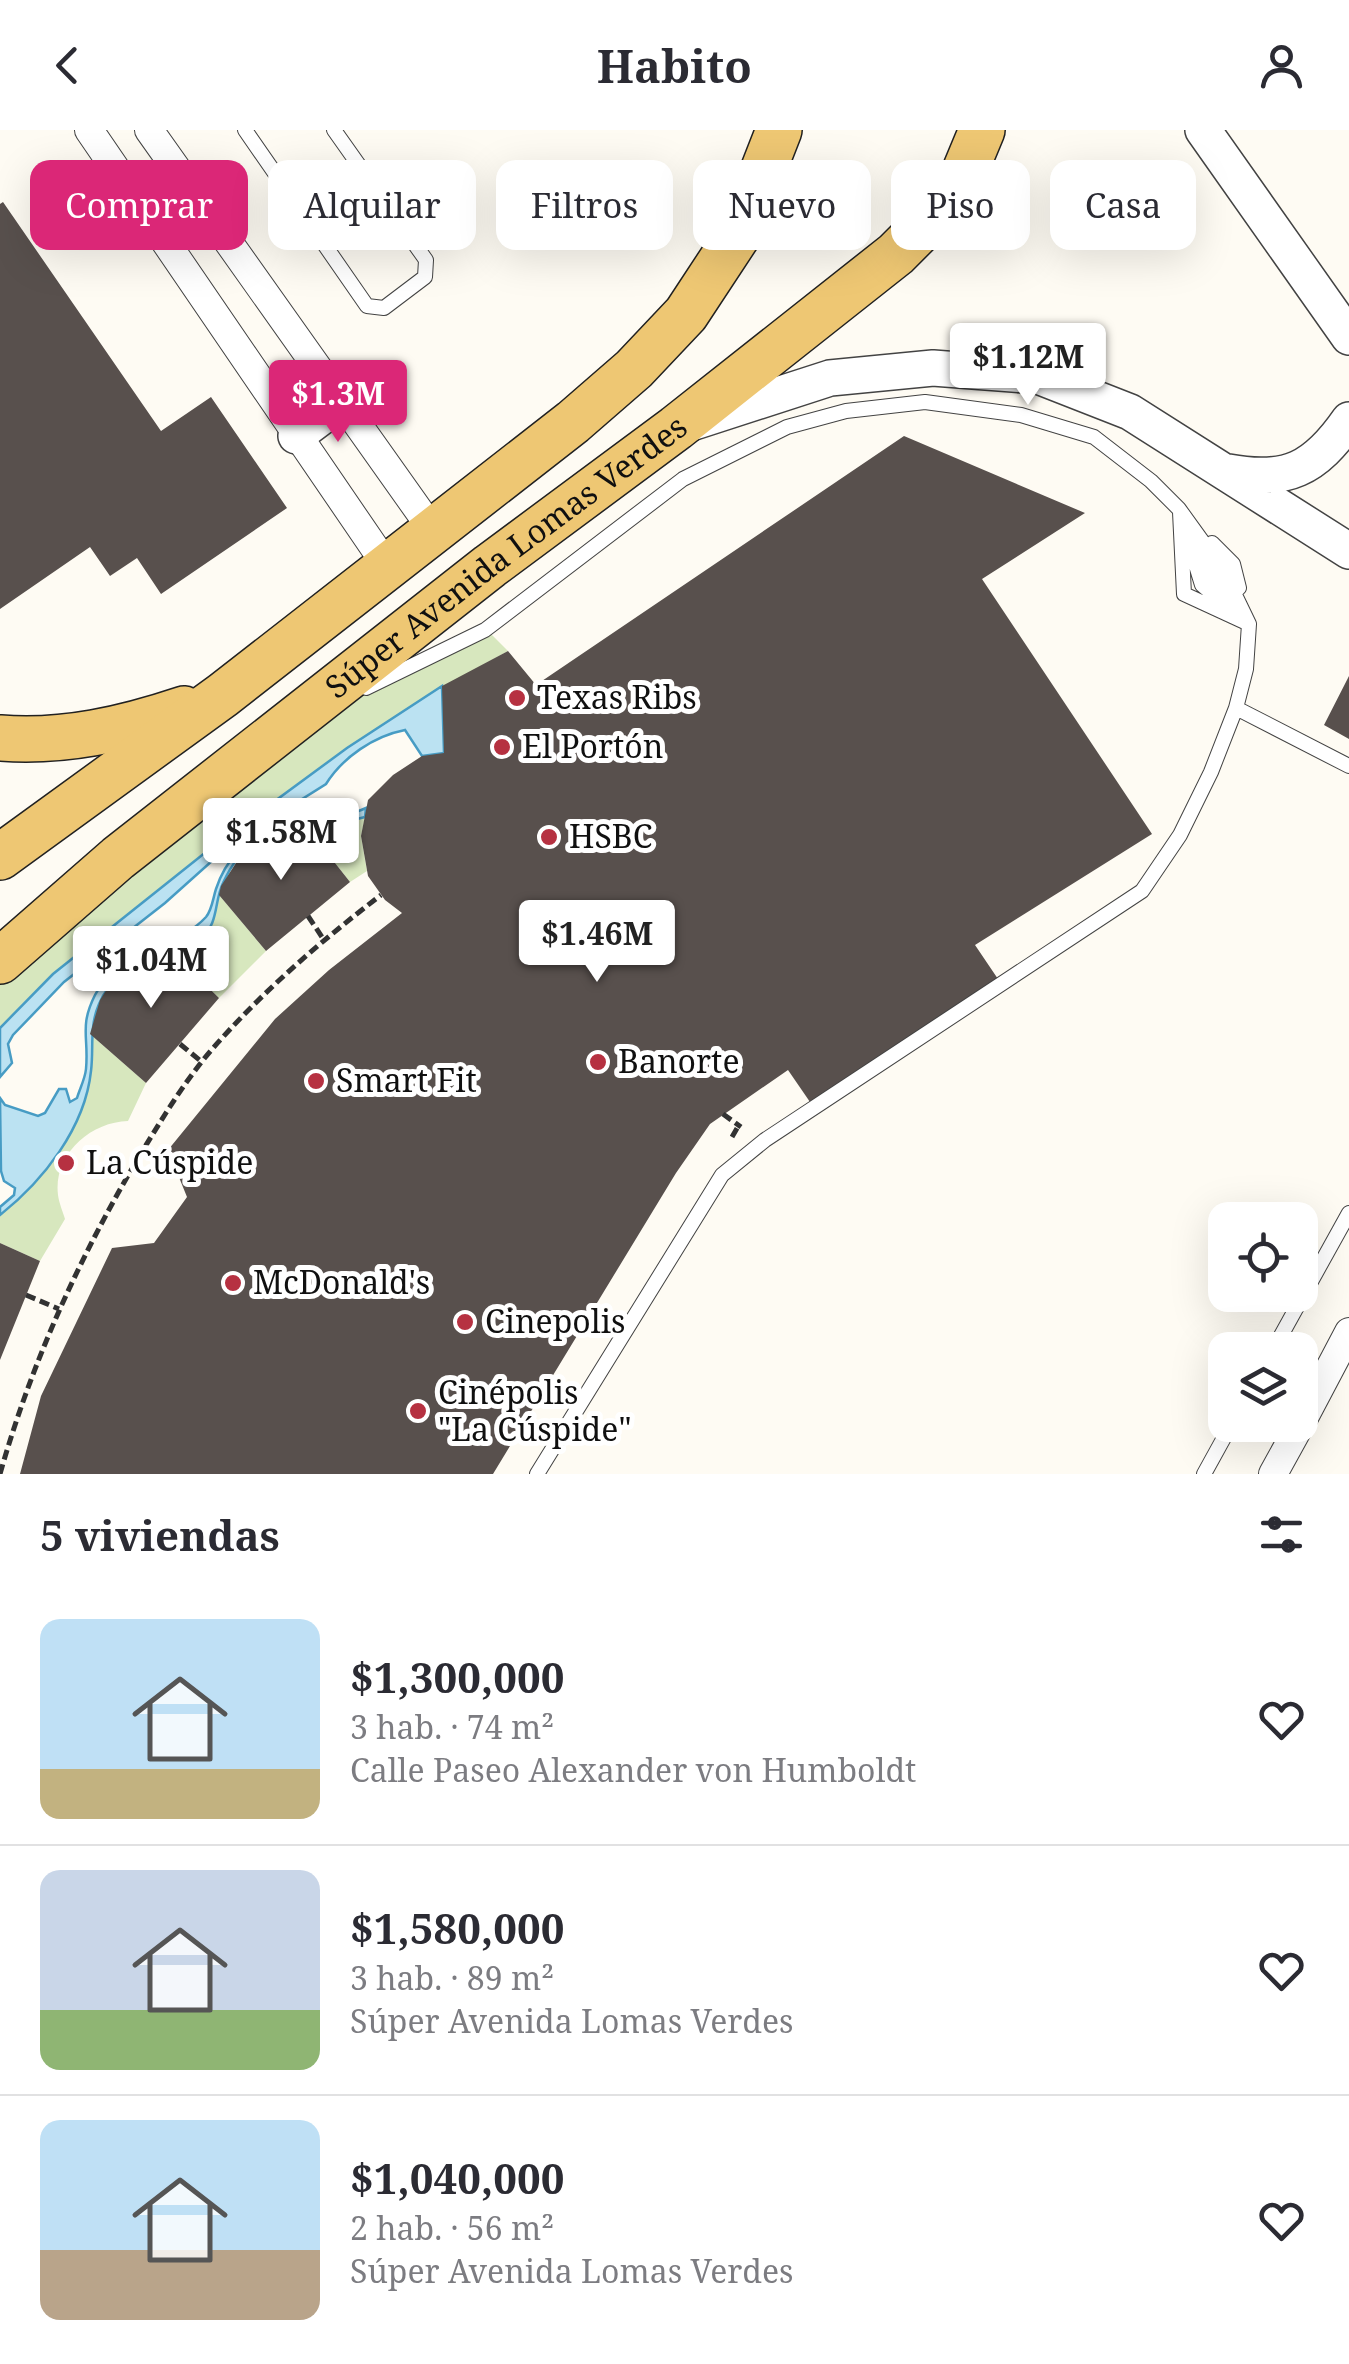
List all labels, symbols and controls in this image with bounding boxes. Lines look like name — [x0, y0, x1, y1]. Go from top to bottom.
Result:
text: Habito — [597, 35, 752, 96]
icon: back — [40, 38, 95, 93]
icon: person — [1254, 38, 1309, 93]
chip: Comprar — [30, 160, 248, 250]
chip: Alquilar — [268, 160, 476, 250]
chip: Filtros — [496, 160, 673, 250]
chip: Nuevo — [693, 160, 871, 250]
chip: Piso — [891, 160, 1030, 250]
chip: Casa — [1050, 160, 1196, 250]
pin: $1.12M — [947, 323, 1109, 408]
text: $1.12M — [972, 334, 1084, 377]
pin: $1.3M — [268, 360, 408, 445]
text: $1.3M — [291, 371, 385, 414]
street label: Súper Avenida Lomas Verdes — [316, 405, 695, 707]
place label: Texas Ribs — [537, 675, 697, 718]
marker: Texas Ribs — [506, 687, 528, 709]
place label: El Portón — [522, 724, 663, 767]
marker: El Portón — [491, 736, 513, 758]
pin: $1.58M — [200, 798, 362, 883]
text: $1.58M — [225, 809, 337, 852]
place label: HSBC — [569, 814, 652, 857]
marker: HSBC — [538, 826, 560, 848]
pin: $1.46M — [516, 900, 678, 985]
text: $1.46M — [541, 911, 653, 954]
pin: $1.04M — [70, 926, 232, 1011]
text: $1.04M — [95, 937, 207, 980]
place label: Banorte — [618, 1039, 740, 1082]
marker: Banorte — [587, 1051, 609, 1073]
place label: Smart Fit — [336, 1058, 477, 1101]
marker: Smart Fit — [305, 1070, 327, 1092]
place label: La Cúspide — [86, 1140, 253, 1183]
marker: La Cúspide — [55, 1152, 77, 1174]
map controls — [1208, 1202, 1318, 1442]
button: locate — [1208, 1202, 1318, 1312]
place label: McDonald's — [253, 1260, 430, 1303]
marker: McDonald's — [222, 1272, 244, 1294]
place label: Cinepolis — [485, 1299, 625, 1342]
marker: Cinepolis — [454, 1311, 476, 1333]
button: layers — [1208, 1332, 1318, 1442]
place label: Cinépolis "La Cúspide" — [438, 1370, 631, 1450]
marker: Cinépolis "La Cúspide" — [407, 1400, 429, 1422]
text: 5 viviendas — [40, 1506, 280, 1563]
icon: filters — [1254, 1507, 1309, 1562]
text: $1,300,000 — [350, 1648, 565, 1705]
icon: home — [120, 1659, 240, 1779]
icon: heart — [1254, 1692, 1309, 1747]
text: 3 hab. · 74 m² — [350, 1705, 554, 1748]
text: Calle Paseo Alexander von Humboldt — [350, 1748, 916, 1791]
text: $1,580,000 — [350, 1899, 565, 1956]
icon: home — [120, 1910, 240, 2030]
icon: heart — [1254, 1943, 1309, 1998]
text: 3 hab. · 89 m² — [350, 1956, 554, 1999]
text: Súper Avenida Lomas Verdes — [350, 1999, 794, 2042]
text: $1,040,000 — [350, 2149, 565, 2206]
icon: home — [120, 2160, 240, 2280]
icon: heart — [1254, 2193, 1309, 2248]
text: 2 hab. · 56 m² — [350, 2206, 554, 2249]
text: Súper Avenida Lomas Verdes — [350, 2249, 794, 2292]

